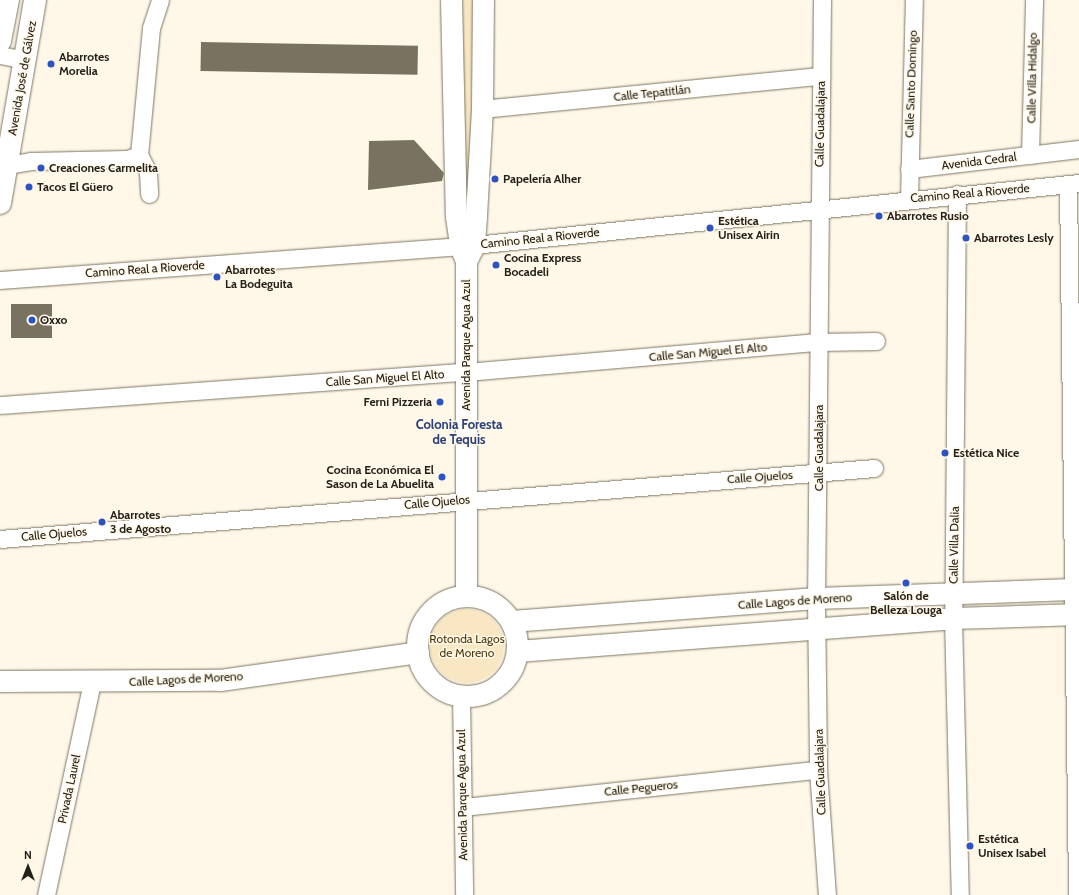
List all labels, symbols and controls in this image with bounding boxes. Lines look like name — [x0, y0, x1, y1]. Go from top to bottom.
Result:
street label: Avenida José de Gálvez — [5, 20, 39, 136]
street label: Calle Santo Domingo — [902, 30, 920, 138]
street label: Calle Villa Hidalgo — [1024, 32, 1040, 124]
place label: Abarrotes Morelia — [59, 50, 109, 78]
marker: Abarrotes Morelia — [46, 59, 56, 69]
street label: Calle Guadalajara — [812, 81, 828, 167]
street label: Calle Tepatitlán — [613, 82, 691, 104]
street label: Avenida Cedral — [941, 149, 1017, 173]
place label: Creaciones Carmelita — [49, 161, 158, 175]
marker: Creaciones Carmelita — [36, 163, 46, 173]
place label: Papelería Alher — [503, 172, 581, 186]
marker: Papelería Alher — [490, 174, 500, 184]
place label: Tacos El Güero — [37, 180, 113, 194]
street label: Camino Real a Rioverde — [910, 181, 1030, 205]
marker: Tacos El Güero — [24, 182, 34, 192]
place label: Abarrotes Rusio — [887, 209, 969, 223]
marker: Abarrotes Rusio — [874, 211, 884, 221]
place label: Estética Unisex Airin — [718, 214, 780, 242]
marker: Estética Unisex Airin — [705, 223, 715, 233]
street label: Camino Real a Rioverde — [480, 225, 600, 251]
place label: Abarrotes Lesly — [974, 231, 1054, 245]
marker: Abarrotes Lesly — [961, 233, 971, 243]
place label: Cocina Express Bocadeli — [504, 251, 581, 279]
street label: Camino Real a Rioverde — [85, 258, 205, 280]
marker: Cocina Express Bocadeli — [491, 260, 501, 270]
place label: Abarrotes La Bodeguita — [225, 263, 293, 291]
marker: Abarrotes La Bodeguita — [212, 272, 222, 282]
street label: Avenida Parque Agua Azul — [459, 279, 473, 411]
place label: Oxxo — [40, 313, 67, 327]
marker: Oxxo — [27, 315, 37, 325]
street label: Calle San Miguel El Alto — [648, 340, 768, 364]
street label: Calle San Miguel El Alto — [325, 367, 445, 389]
place label: Ferni Pizzeria — [364, 395, 432, 409]
marker: Ferni Pizzeria — [435, 397, 445, 407]
street label: Calle Guadalajara — [812, 405, 826, 491]
district label: Colonia Foresta de Tequis — [416, 417, 502, 448]
place label: Estética Nice — [953, 446, 1019, 460]
marker: Estética Nice — [940, 448, 950, 458]
place label: Cocina Económica El Sason de La Abuelita — [326, 463, 434, 491]
street label: Calle Ojuelos — [727, 468, 793, 486]
marker: Cocina Económica El Sason de La Abuelita — [437, 472, 447, 482]
street label: Calle Ojuelos — [403, 492, 471, 512]
street label: Calle Villa Dalia — [946, 506, 962, 584]
place label: Abarrotes 3 de Agosto — [110, 508, 171, 536]
marker: Abarrotes 3 de Agosto — [97, 517, 107, 527]
street label: Calle Ojuelos — [20, 524, 88, 544]
marker: Salón de Belleza Louga — [901, 578, 911, 588]
place label: Salón de Belleza Louga — [870, 589, 942, 617]
street label: Calle Lagos de Moreno — [737, 590, 853, 612]
park label: Rotonda Lagos de Moreno — [429, 632, 505, 660]
street label: Calle Lagos de Moreno — [128, 669, 244, 689]
street label: Avenida Parque Agua Azul — [454, 729, 470, 861]
street label: Calle Guadalajara — [811, 729, 829, 815]
street label: Privada Laurel — [55, 753, 83, 825]
street label: Calle Pegueros — [603, 777, 679, 799]
place label: Estética Unisex Isabel — [978, 832, 1046, 860]
marker: Estética Unisex Isabel — [965, 841, 975, 851]
north arrow — [8, 847, 48, 887]
text: N — [24, 848, 32, 862]

